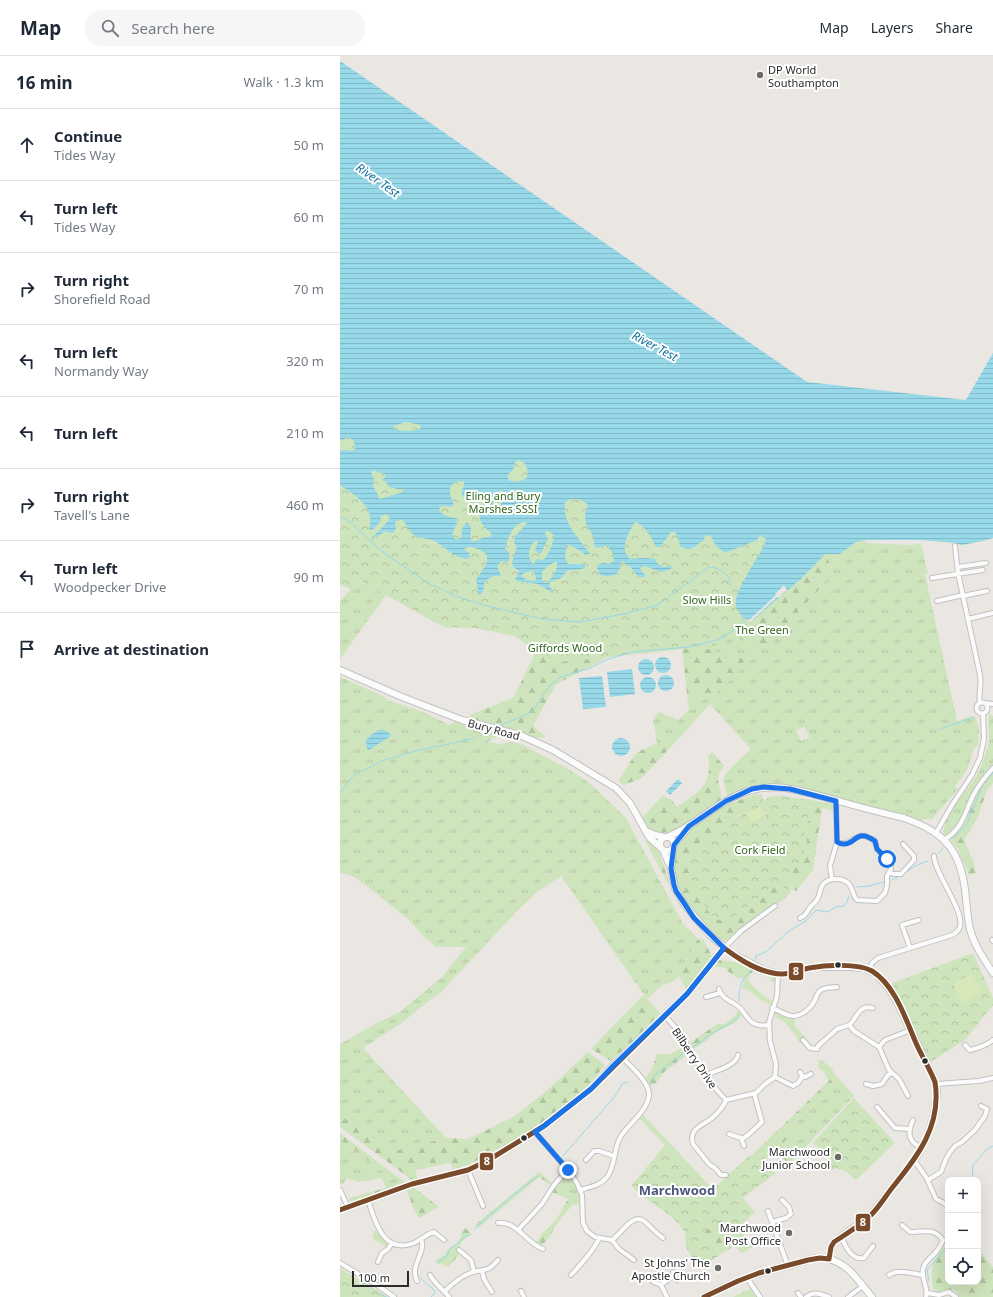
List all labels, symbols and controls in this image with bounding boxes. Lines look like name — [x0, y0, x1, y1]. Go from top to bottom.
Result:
search box — [85, 10, 365, 46]
text: Map — [20, 15, 61, 41]
icon: search — [99, 17, 121, 39]
text: Search here — [131, 18, 215, 38]
text: Map — [820, 18, 849, 37]
text: Layers — [871, 18, 913, 37]
text: Share — [935, 18, 973, 37]
place label: DP World Southampton — [768, 62, 839, 90]
marker: DP World Southampton — [755, 70, 765, 80]
text: 16 min — [16, 71, 73, 94]
text: Walk · 1.3 km — [244, 73, 324, 91]
text: Continue — [54, 126, 122, 146]
icon: ahead — [16, 134, 38, 156]
text: 50 m — [294, 136, 324, 154]
text: Tides Way — [54, 146, 115, 164]
water label: River Test — [353, 159, 404, 202]
text: Turn left — [54, 198, 118, 218]
icon: left — [16, 206, 38, 228]
text: 60 m — [294, 208, 324, 226]
text: Tides Way — [54, 218, 115, 236]
text: Turn right — [54, 270, 129, 290]
icon: right — [16, 278, 38, 300]
text: 70 m — [294, 280, 324, 298]
text: Shorefield Road — [54, 290, 151, 308]
water label: River Test — [629, 327, 682, 366]
text: Turn left — [54, 342, 118, 362]
icon: left — [16, 350, 38, 372]
text: 320 m — [286, 352, 324, 370]
text: Normandy Way — [54, 362, 148, 380]
icon: left — [16, 422, 38, 444]
text: Turn left — [54, 423, 118, 443]
text: 210 m — [286, 424, 324, 442]
text: Turn right — [54, 486, 129, 506]
park label: Eling and Bury Marshes SSSI — [466, 488, 541, 516]
icon: right — [16, 494, 38, 516]
text: 460 m — [286, 496, 324, 514]
text: Tavell's Lane — [54, 506, 130, 524]
text: Turn left — [54, 558, 118, 578]
icon: left — [16, 566, 38, 588]
text: 90 m — [294, 568, 324, 586]
text: Woodpecker Drive — [54, 578, 166, 596]
park label: Slow Hills — [683, 592, 731, 607]
park label: The Green — [735, 622, 789, 637]
icon: arrive — [16, 638, 38, 660]
text: Arrive at destination — [54, 639, 209, 659]
park label: Giffords Wood — [528, 640, 602, 655]
street label: Bury Road — [466, 715, 522, 743]
park label: Cork Field — [734, 842, 786, 857]
route start — [878, 850, 896, 868]
unlabelled marker — [833, 960, 843, 970]
line badge: 8 — [788, 962, 804, 981]
text: 8 — [793, 963, 799, 978]
street label: Bilberry Drive — [669, 1025, 721, 1091]
unlabelled marker — [920, 1056, 930, 1066]
unlabelled marker — [519, 1133, 529, 1143]
place label: Marchwood Junior School — [761, 1144, 830, 1172]
line badge: 8 — [479, 1152, 494, 1171]
marker: Marchwood Junior School — [833, 1152, 843, 1162]
text: 8 — [484, 1153, 490, 1168]
route end — [559, 1161, 577, 1179]
map controls — [945, 1177, 981, 1285]
button: + — [945, 1177, 981, 1213]
district label: Marchwood — [639, 1181, 715, 1199]
line badge: 8 — [855, 1213, 871, 1232]
button: − — [945, 1213, 981, 1249]
text: 8 — [860, 1214, 866, 1229]
place label: Marchwood Post Office — [720, 1220, 781, 1248]
marker: Marchwood Post Office — [784, 1228, 794, 1238]
button: locate — [945, 1249, 981, 1285]
place label: St Johns' The Apostle Church — [631, 1255, 710, 1283]
marker: St Johns' The Apostle Church — [713, 1263, 723, 1273]
unlabelled marker — [763, 1266, 773, 1276]
scale bar — [352, 1269, 409, 1288]
text: 100 m — [358, 1270, 390, 1285]

